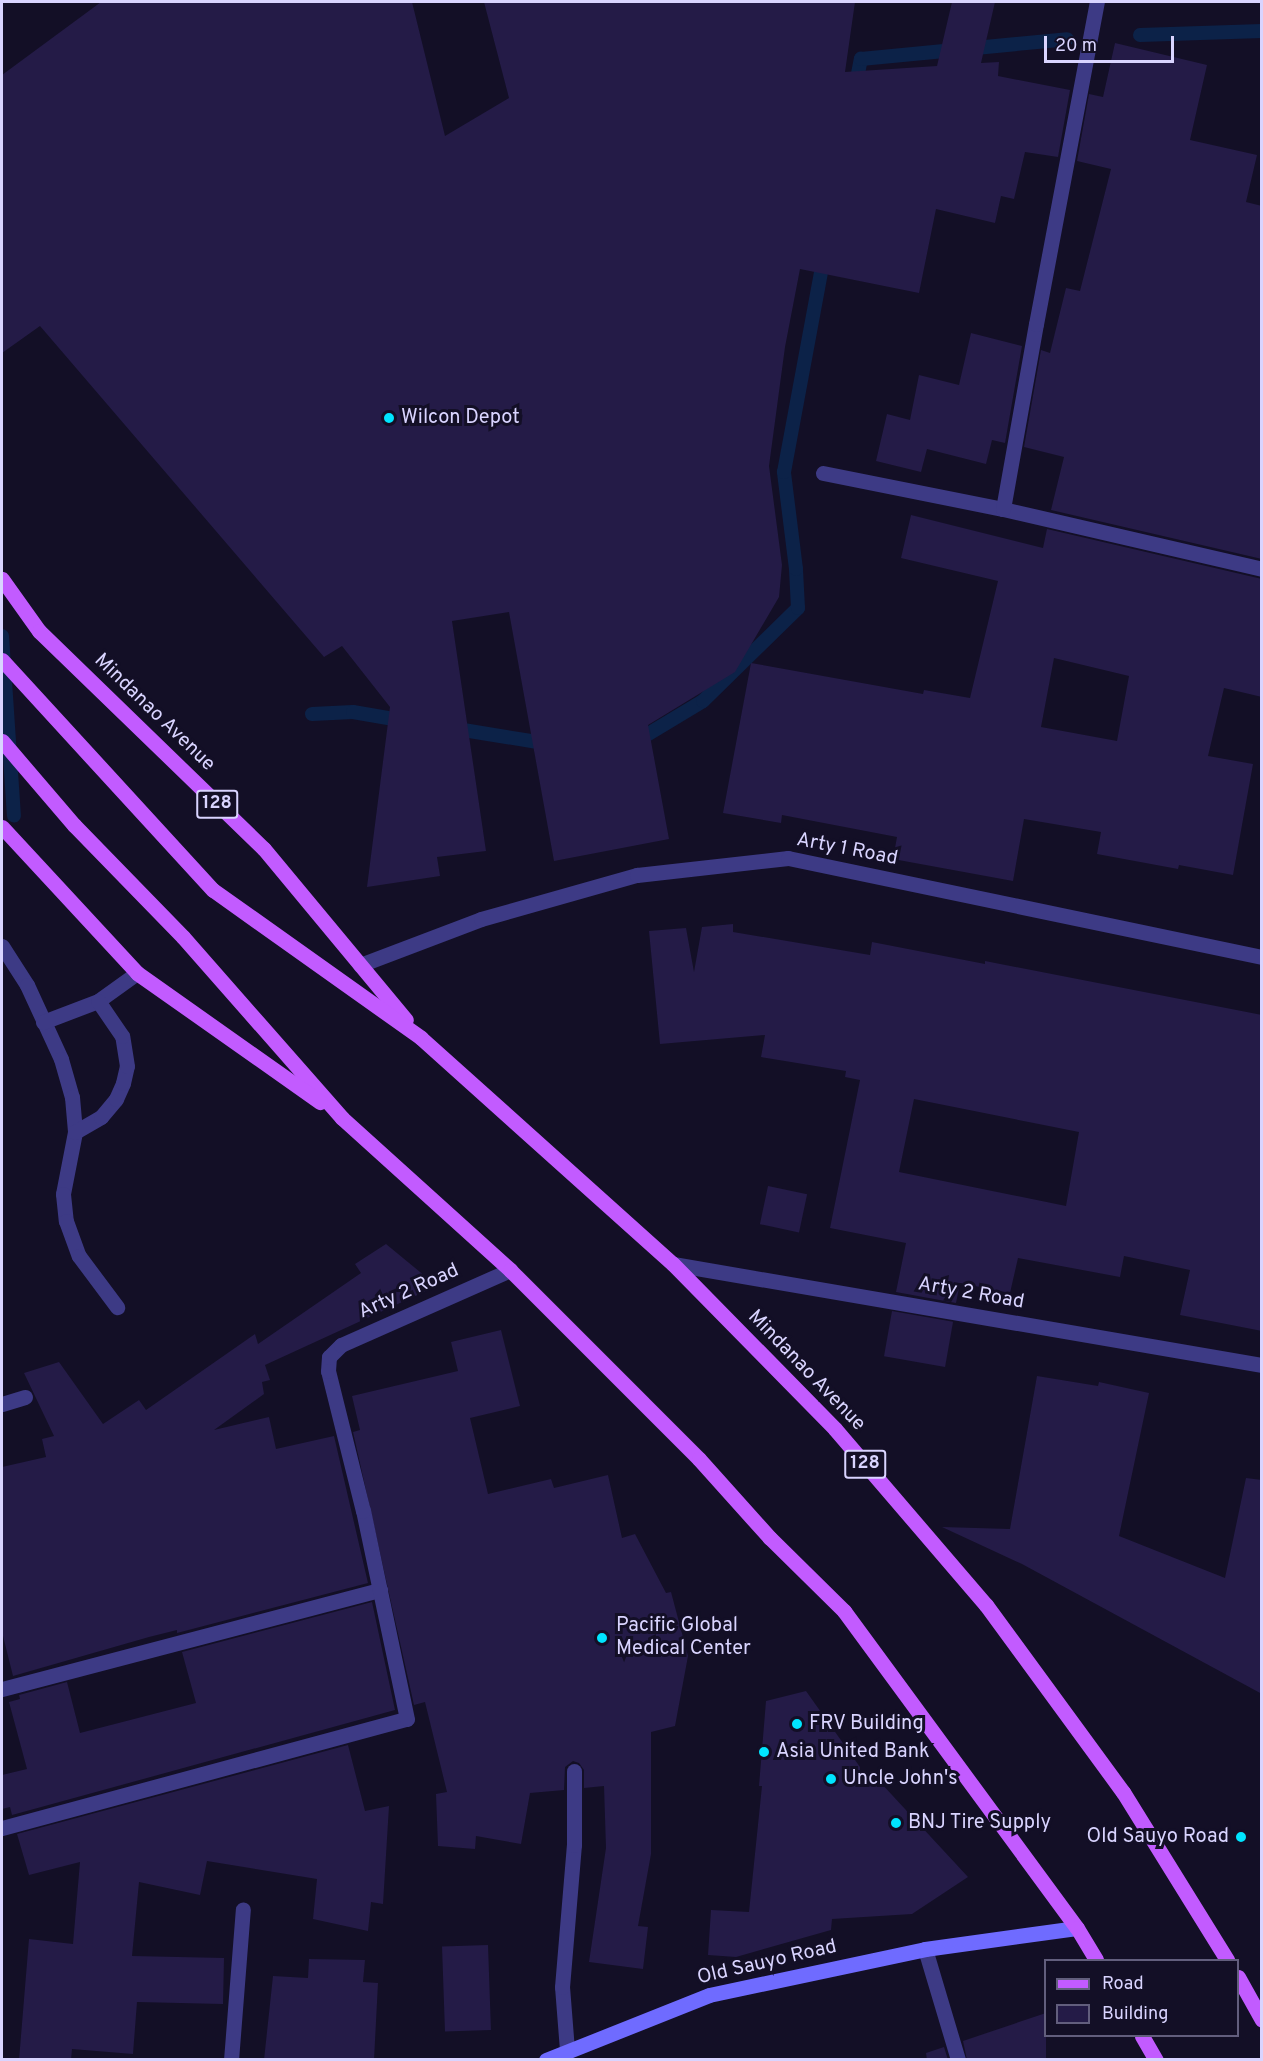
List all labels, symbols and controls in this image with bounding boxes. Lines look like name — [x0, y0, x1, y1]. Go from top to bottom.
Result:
scale bar — [1047, 24, 1178, 62]
text: 20 m — [1055, 35, 1097, 58]
place label: Wilcon Depot — [401, 406, 520, 430]
marker: Wilcon Depot — [382, 411, 396, 425]
street label: Mindanao Avenue — [88, 649, 220, 777]
road number: 128 — [196, 789, 238, 819]
street label: Arty 1 Road — [794, 828, 900, 872]
street label: Arty 2 Road — [355, 1259, 463, 1325]
street label: Arty 2 Road — [916, 1273, 1026, 1315]
street label: Mindanao Avenue — [742, 1305, 870, 1437]
road number: 128 — [844, 1449, 886, 1479]
place label: Pacific Global Medical Center — [616, 1614, 751, 1661]
marker: Pacific Global Medical Center — [593, 1629, 611, 1647]
place label: FRV Building — [809, 1712, 925, 1736]
marker: FRV Building — [790, 1717, 804, 1731]
place label: Asia United Bank — [776, 1740, 930, 1764]
marker: Asia United Bank — [757, 1745, 771, 1759]
place label: Uncle John's — [843, 1767, 958, 1791]
marker: Uncle John's — [824, 1772, 838, 1786]
place label: BNJ Tire Supply — [908, 1811, 1052, 1835]
marker: BNJ Tire Supply — [889, 1816, 903, 1830]
place label: Old Sauyo Road — [1087, 1825, 1229, 1849]
marker: Old Sauyo Road — [1234, 1830, 1248, 1844]
street label: Old Sauyo Road — [695, 1935, 839, 1991]
legend — [1044, 1959, 1239, 2037]
text: Road — [1102, 1973, 1144, 1996]
text: Building — [1102, 2003, 1168, 2026]

